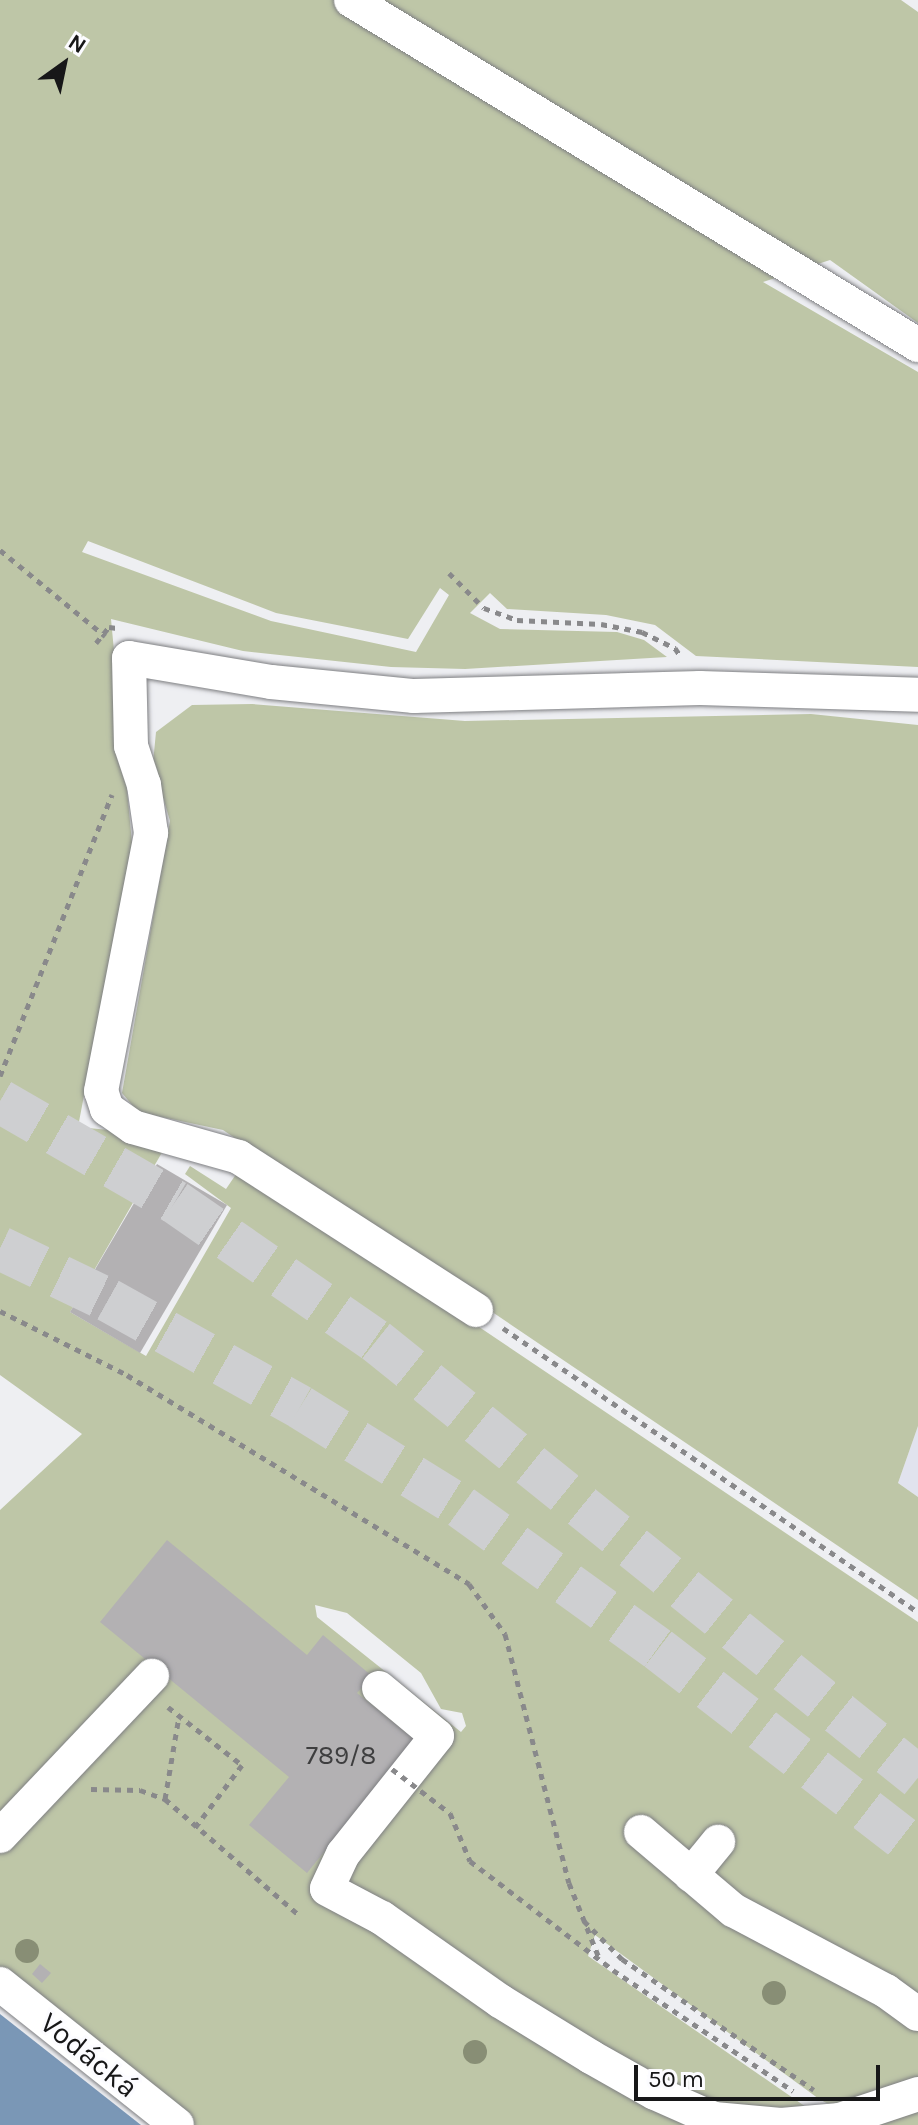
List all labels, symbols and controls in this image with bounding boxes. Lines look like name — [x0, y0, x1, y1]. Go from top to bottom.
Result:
north arrow — [24, 24, 104, 104]
text: N — [63, 29, 91, 59]
house number: 789/8 — [306, 1740, 376, 1772]
street label: Vodácká — [33, 2005, 145, 2105]
scale bar — [638, 2049, 884, 2099]
text: 50 m — [648, 2065, 704, 2093]

